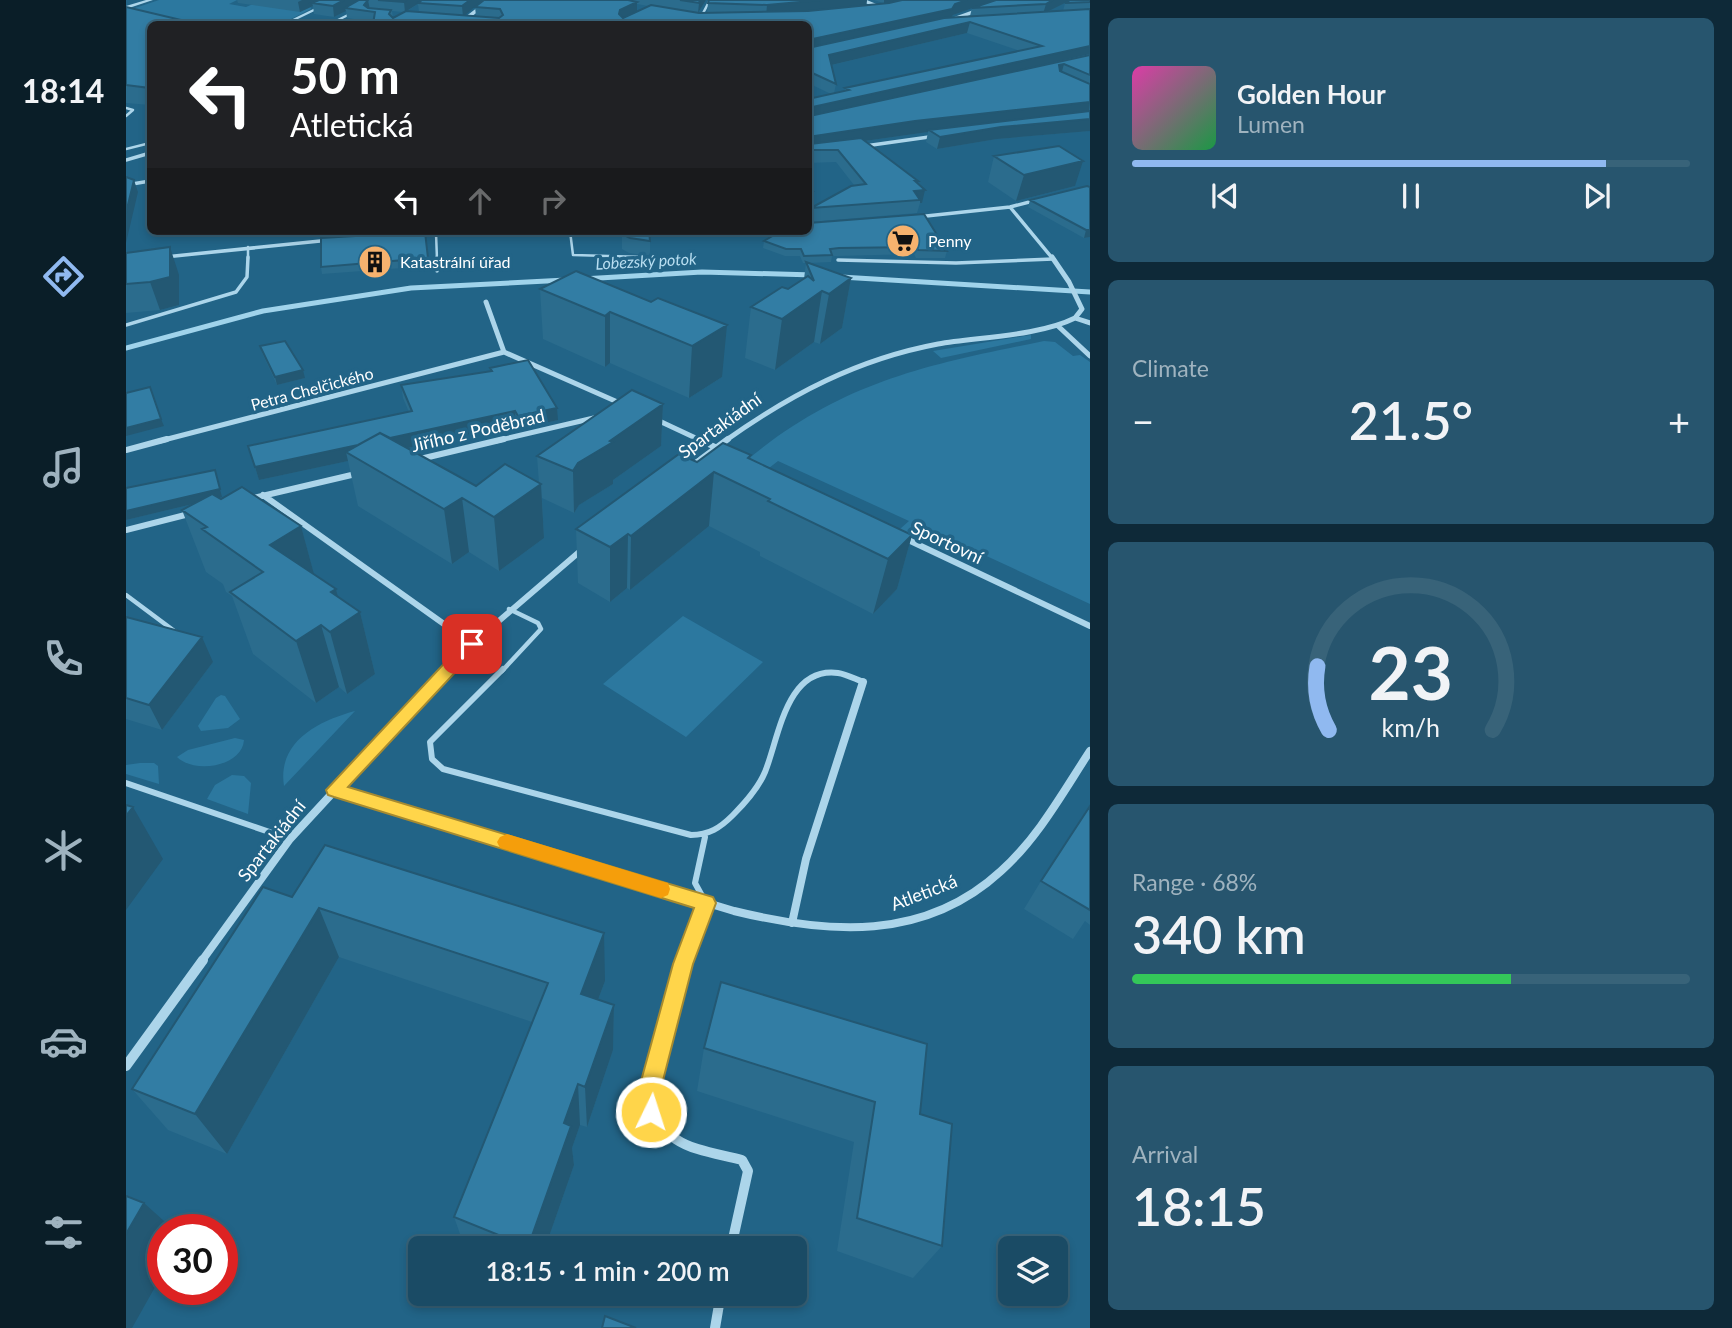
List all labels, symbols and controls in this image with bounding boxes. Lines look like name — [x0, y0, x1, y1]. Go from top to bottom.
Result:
text: 50 m — [290, 46, 400, 104]
icon: left — [175, 49, 266, 140]
text: 18:14 — [22, 71, 104, 110]
text: Golden Hour — [1237, 78, 1386, 110]
text: Atletická — [290, 105, 414, 144]
text: Lumen — [1237, 110, 1305, 138]
icon: previous — [1206, 177, 1244, 215]
icon: pause — [1392, 177, 1430, 215]
icon: next — [1578, 177, 1616, 215]
icon: left — [388, 182, 426, 220]
icon: ahead — [461, 182, 499, 220]
icon: right — [534, 182, 572, 220]
supermarket icon: Penny — [884, 222, 922, 260]
place label: Penny — [928, 231, 972, 250]
building icon: Katastrální úřad — [356, 243, 394, 281]
water label: Lobezský potok — [595, 248, 697, 273]
icon: directions — [39, 252, 88, 301]
place label: Katastrální úřad — [400, 252, 511, 271]
text: Climate — [1132, 354, 1209, 382]
street label: Petra Chelčického — [248, 363, 375, 414]
street label: Spartakiádní — [674, 387, 766, 463]
text: 21.5° — [1349, 389, 1473, 451]
text: − — [1132, 398, 1154, 444]
text: + — [1668, 398, 1690, 444]
street label: Jiřího z Poděbrad — [409, 404, 547, 456]
icon: music — [39, 443, 88, 492]
street label: Sportovní — [908, 516, 987, 568]
pin — [442, 614, 502, 674]
icon: arrive — [453, 625, 491, 663]
text: 23 — [1369, 628, 1453, 716]
icon: phone — [39, 634, 88, 683]
text: km/h — [1382, 712, 1440, 742]
street label: Spartakiádní — [233, 795, 310, 886]
icon: climate — [39, 826, 88, 875]
text: Range · 68% — [1132, 868, 1257, 896]
street label: Atletická — [887, 869, 960, 915]
text: 340 km — [1132, 903, 1306, 965]
icon: car — [39, 1017, 88, 1066]
position arrow — [614, 1075, 688, 1149]
text: Arrival — [1132, 1140, 1198, 1168]
text: 18:15 — [1132, 1175, 1266, 1237]
icon: filters — [39, 1208, 88, 1257]
speed limit sign: 30 — [147, 1214, 238, 1305]
map controls — [998, 1236, 1068, 1306]
button: layers — [998, 1236, 1068, 1306]
text: 18:15 · 1 min · 200 m — [485, 1255, 730, 1287]

